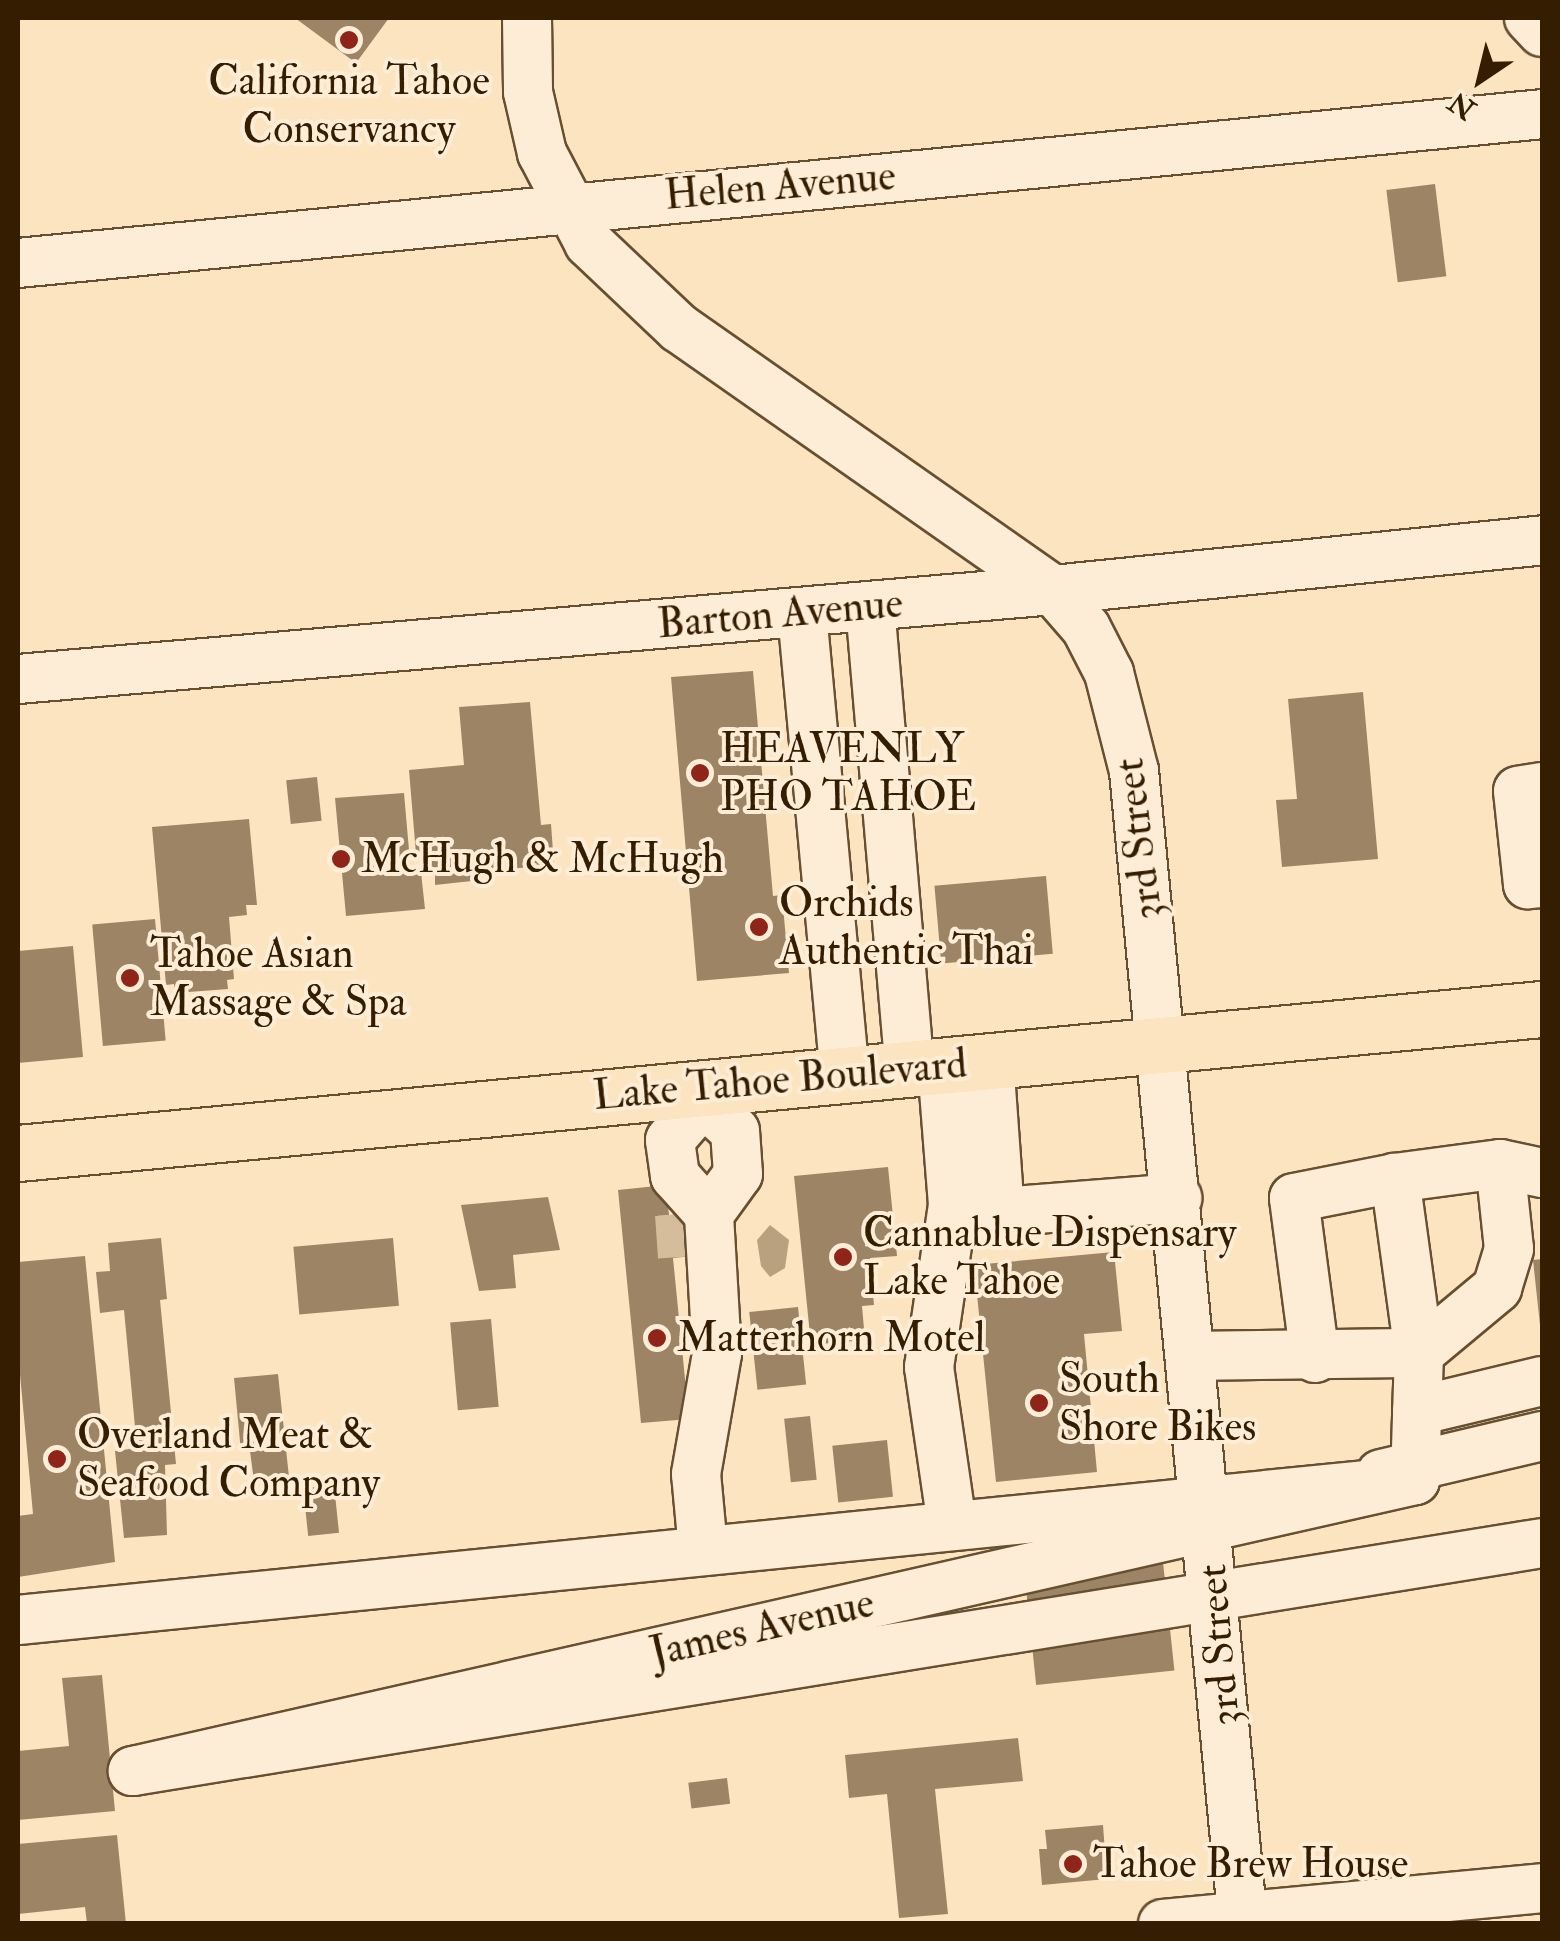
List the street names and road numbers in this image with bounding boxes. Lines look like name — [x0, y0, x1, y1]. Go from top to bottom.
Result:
street label: Helen Avenue — [662, 151, 898, 221]
street label: Barton Avenue — [655, 578, 905, 650]
street label: 3rd Street — [1104, 755, 1174, 923]
street label: Lake Tahoe Boulevard — [591, 1039, 969, 1121]
street label: 3rd Street — [1187, 1562, 1251, 1728]
street label: James Avenue — [645, 1578, 879, 1678]

